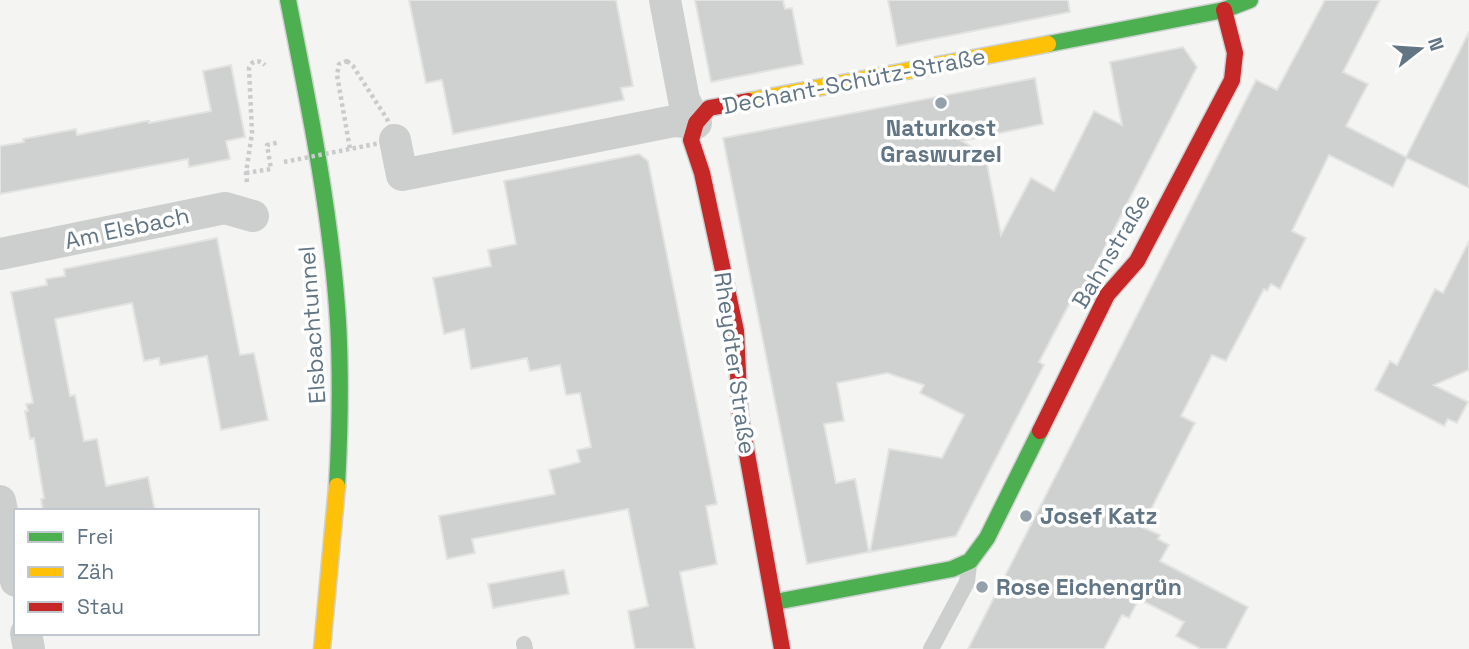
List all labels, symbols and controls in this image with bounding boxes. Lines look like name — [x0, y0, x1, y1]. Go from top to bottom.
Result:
north arrow — [1385, 14, 1455, 84]
text: N — [1422, 34, 1450, 54]
street label: Dechant-Schütz-Straße — [720, 41, 988, 121]
marker: Naturkost Graswurzel — [933, 95, 949, 111]
place label: Naturkost Graswurzel — [880, 113, 1002, 169]
street label: Bahnstraße — [1065, 188, 1157, 314]
street label: Am Elsbach — [62, 200, 192, 256]
street label: Elsbachtunnel — [292, 245, 332, 405]
street label: Rheydter Straße — [707, 270, 763, 456]
place label: Josef Katz — [1040, 501, 1157, 531]
marker: Josef Katz — [1018, 508, 1034, 524]
legend — [14, 509, 259, 635]
text: Frei — [77, 523, 113, 550]
text: Zäh — [77, 558, 114, 585]
place label: Rose Eichengrün — [996, 572, 1182, 602]
marker: Rose Eichengrün — [974, 579, 990, 595]
text: Stau — [77, 593, 124, 620]

